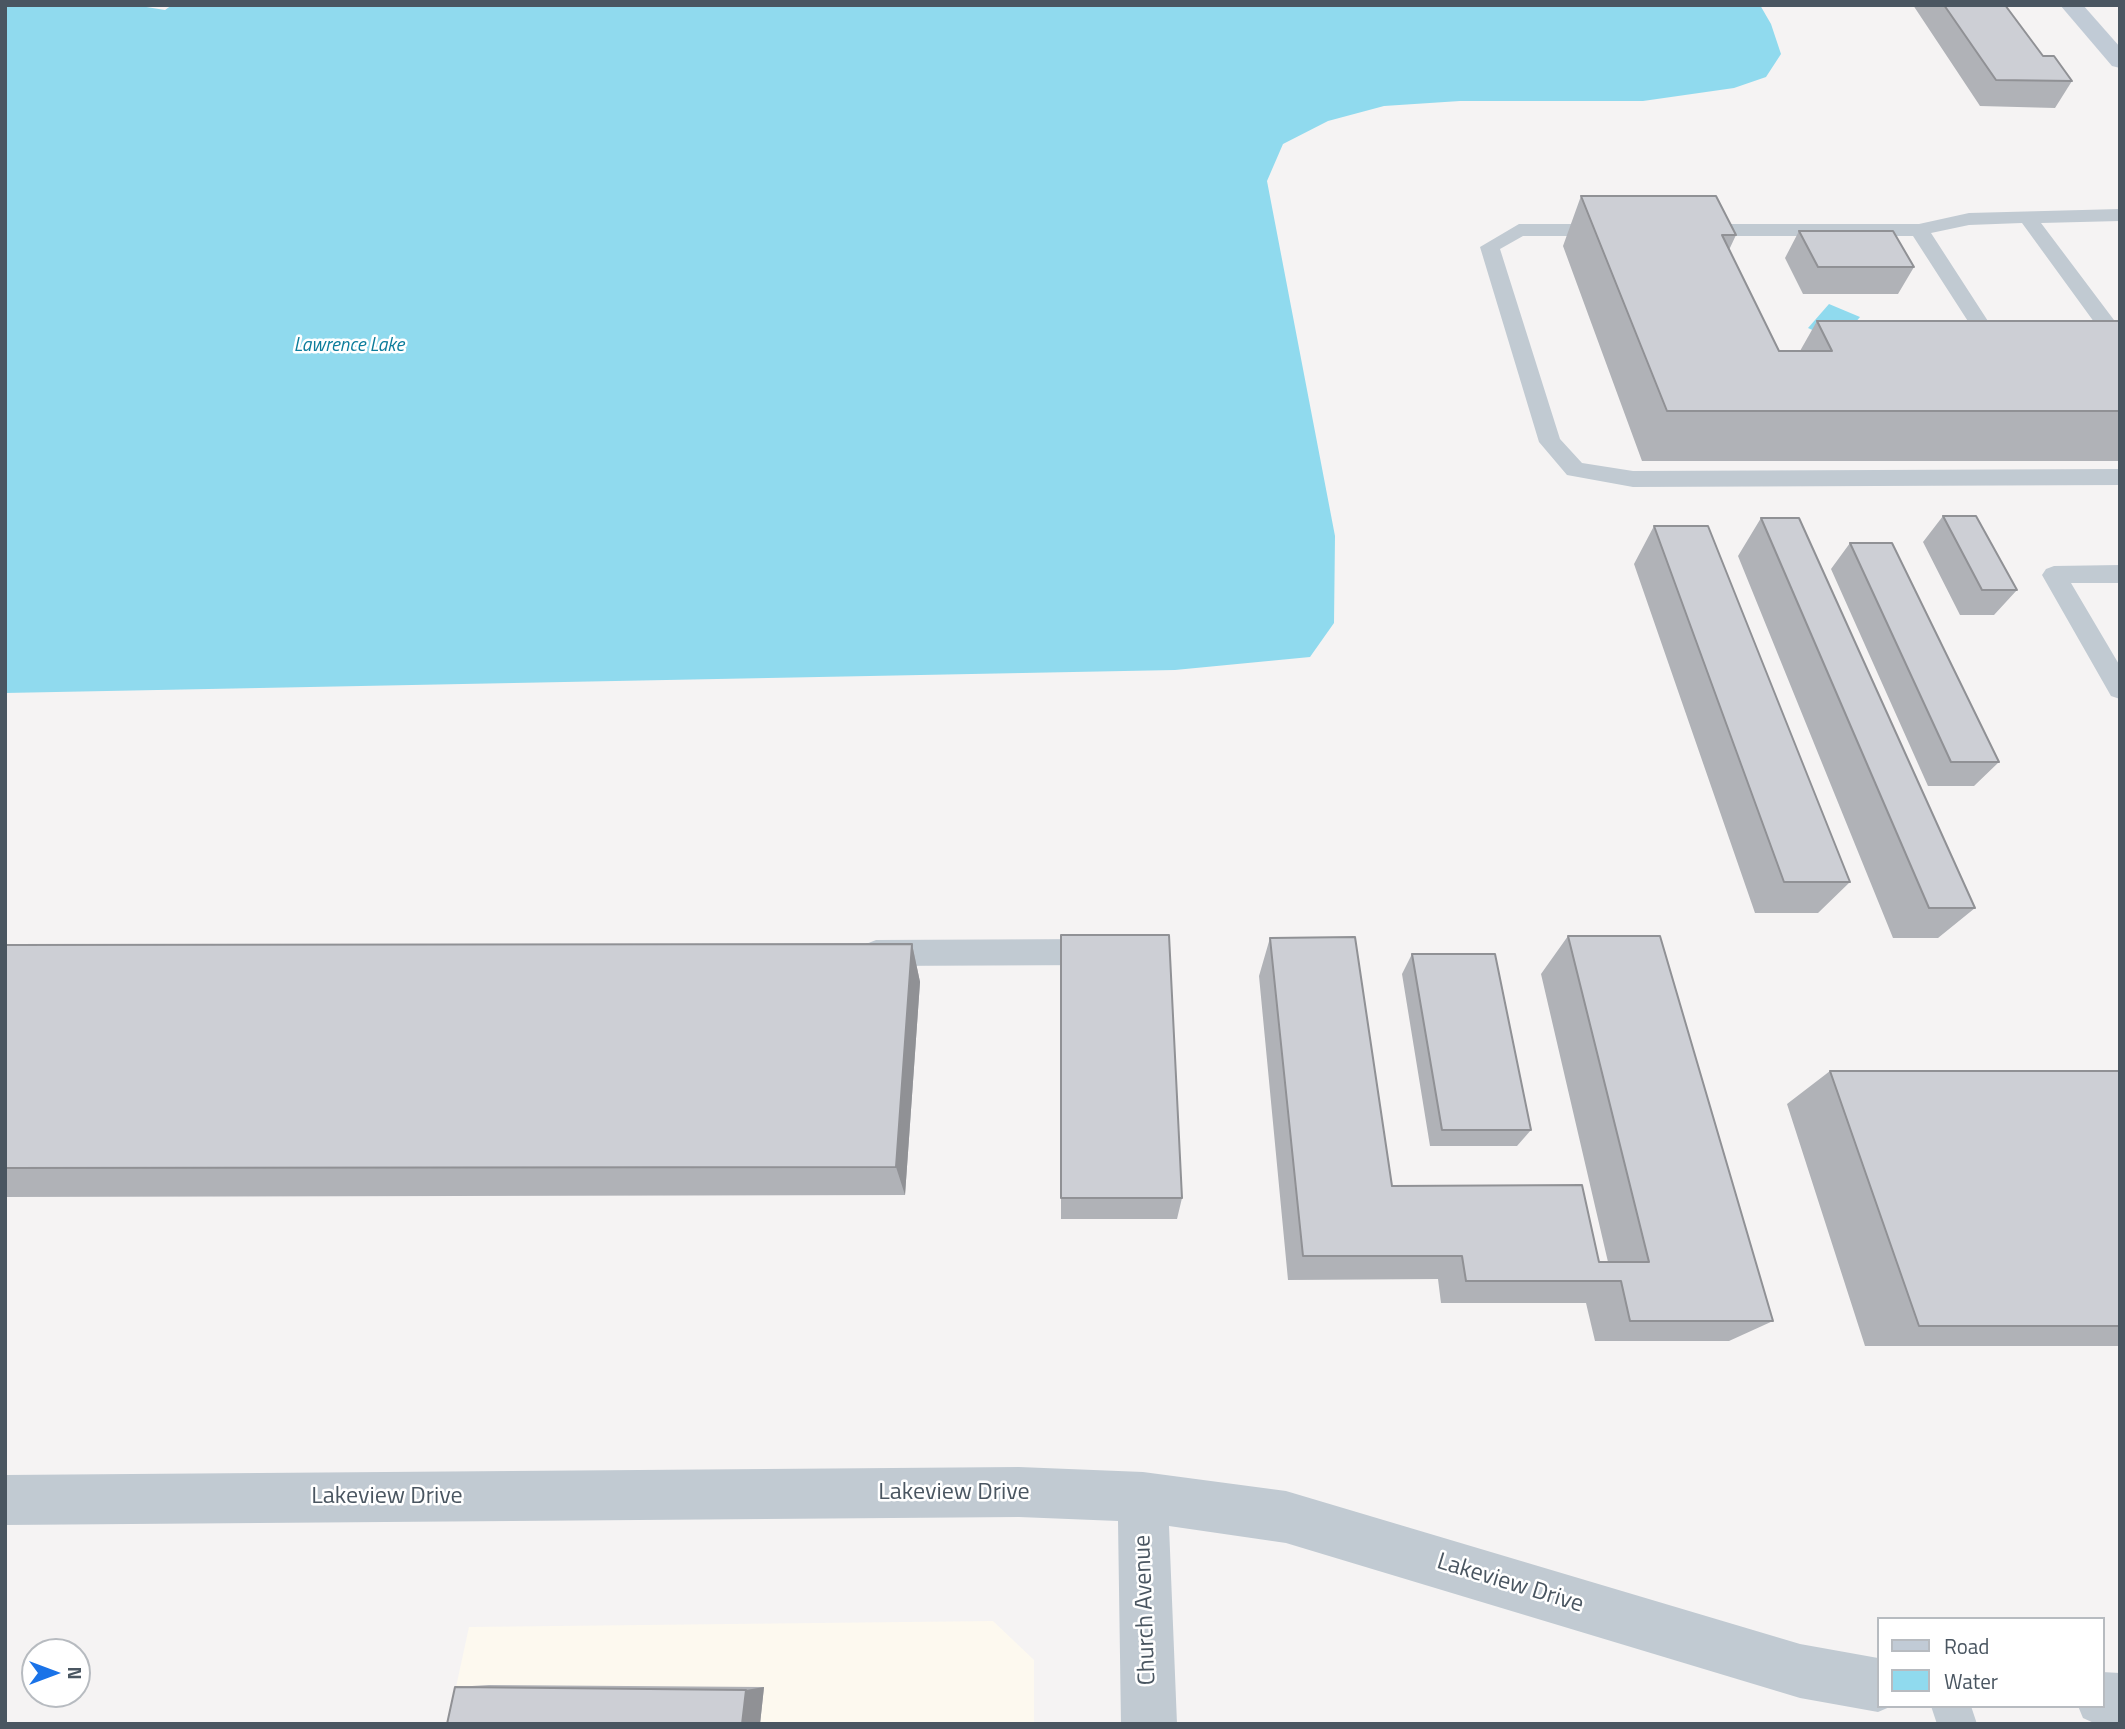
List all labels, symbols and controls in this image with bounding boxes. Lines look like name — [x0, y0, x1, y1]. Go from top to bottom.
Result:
water label: Lawrence Lake — [294, 335, 404, 357]
street label: Lakeview Drive — [878, 1479, 1030, 1507]
street label: Lakeview Drive — [311, 1483, 463, 1511]
street label: Church Avenue — [1129, 1534, 1163, 1686]
street label: Lakeview Drive — [1433, 1548, 1587, 1620]
legend — [1876, 1617, 2104, 1708]
text: Road — [1944, 1630, 1989, 1662]
north arrow — [21, 1638, 91, 1708]
text: Water — [1944, 1665, 1998, 1697]
text: N — [61, 1666, 90, 1680]

